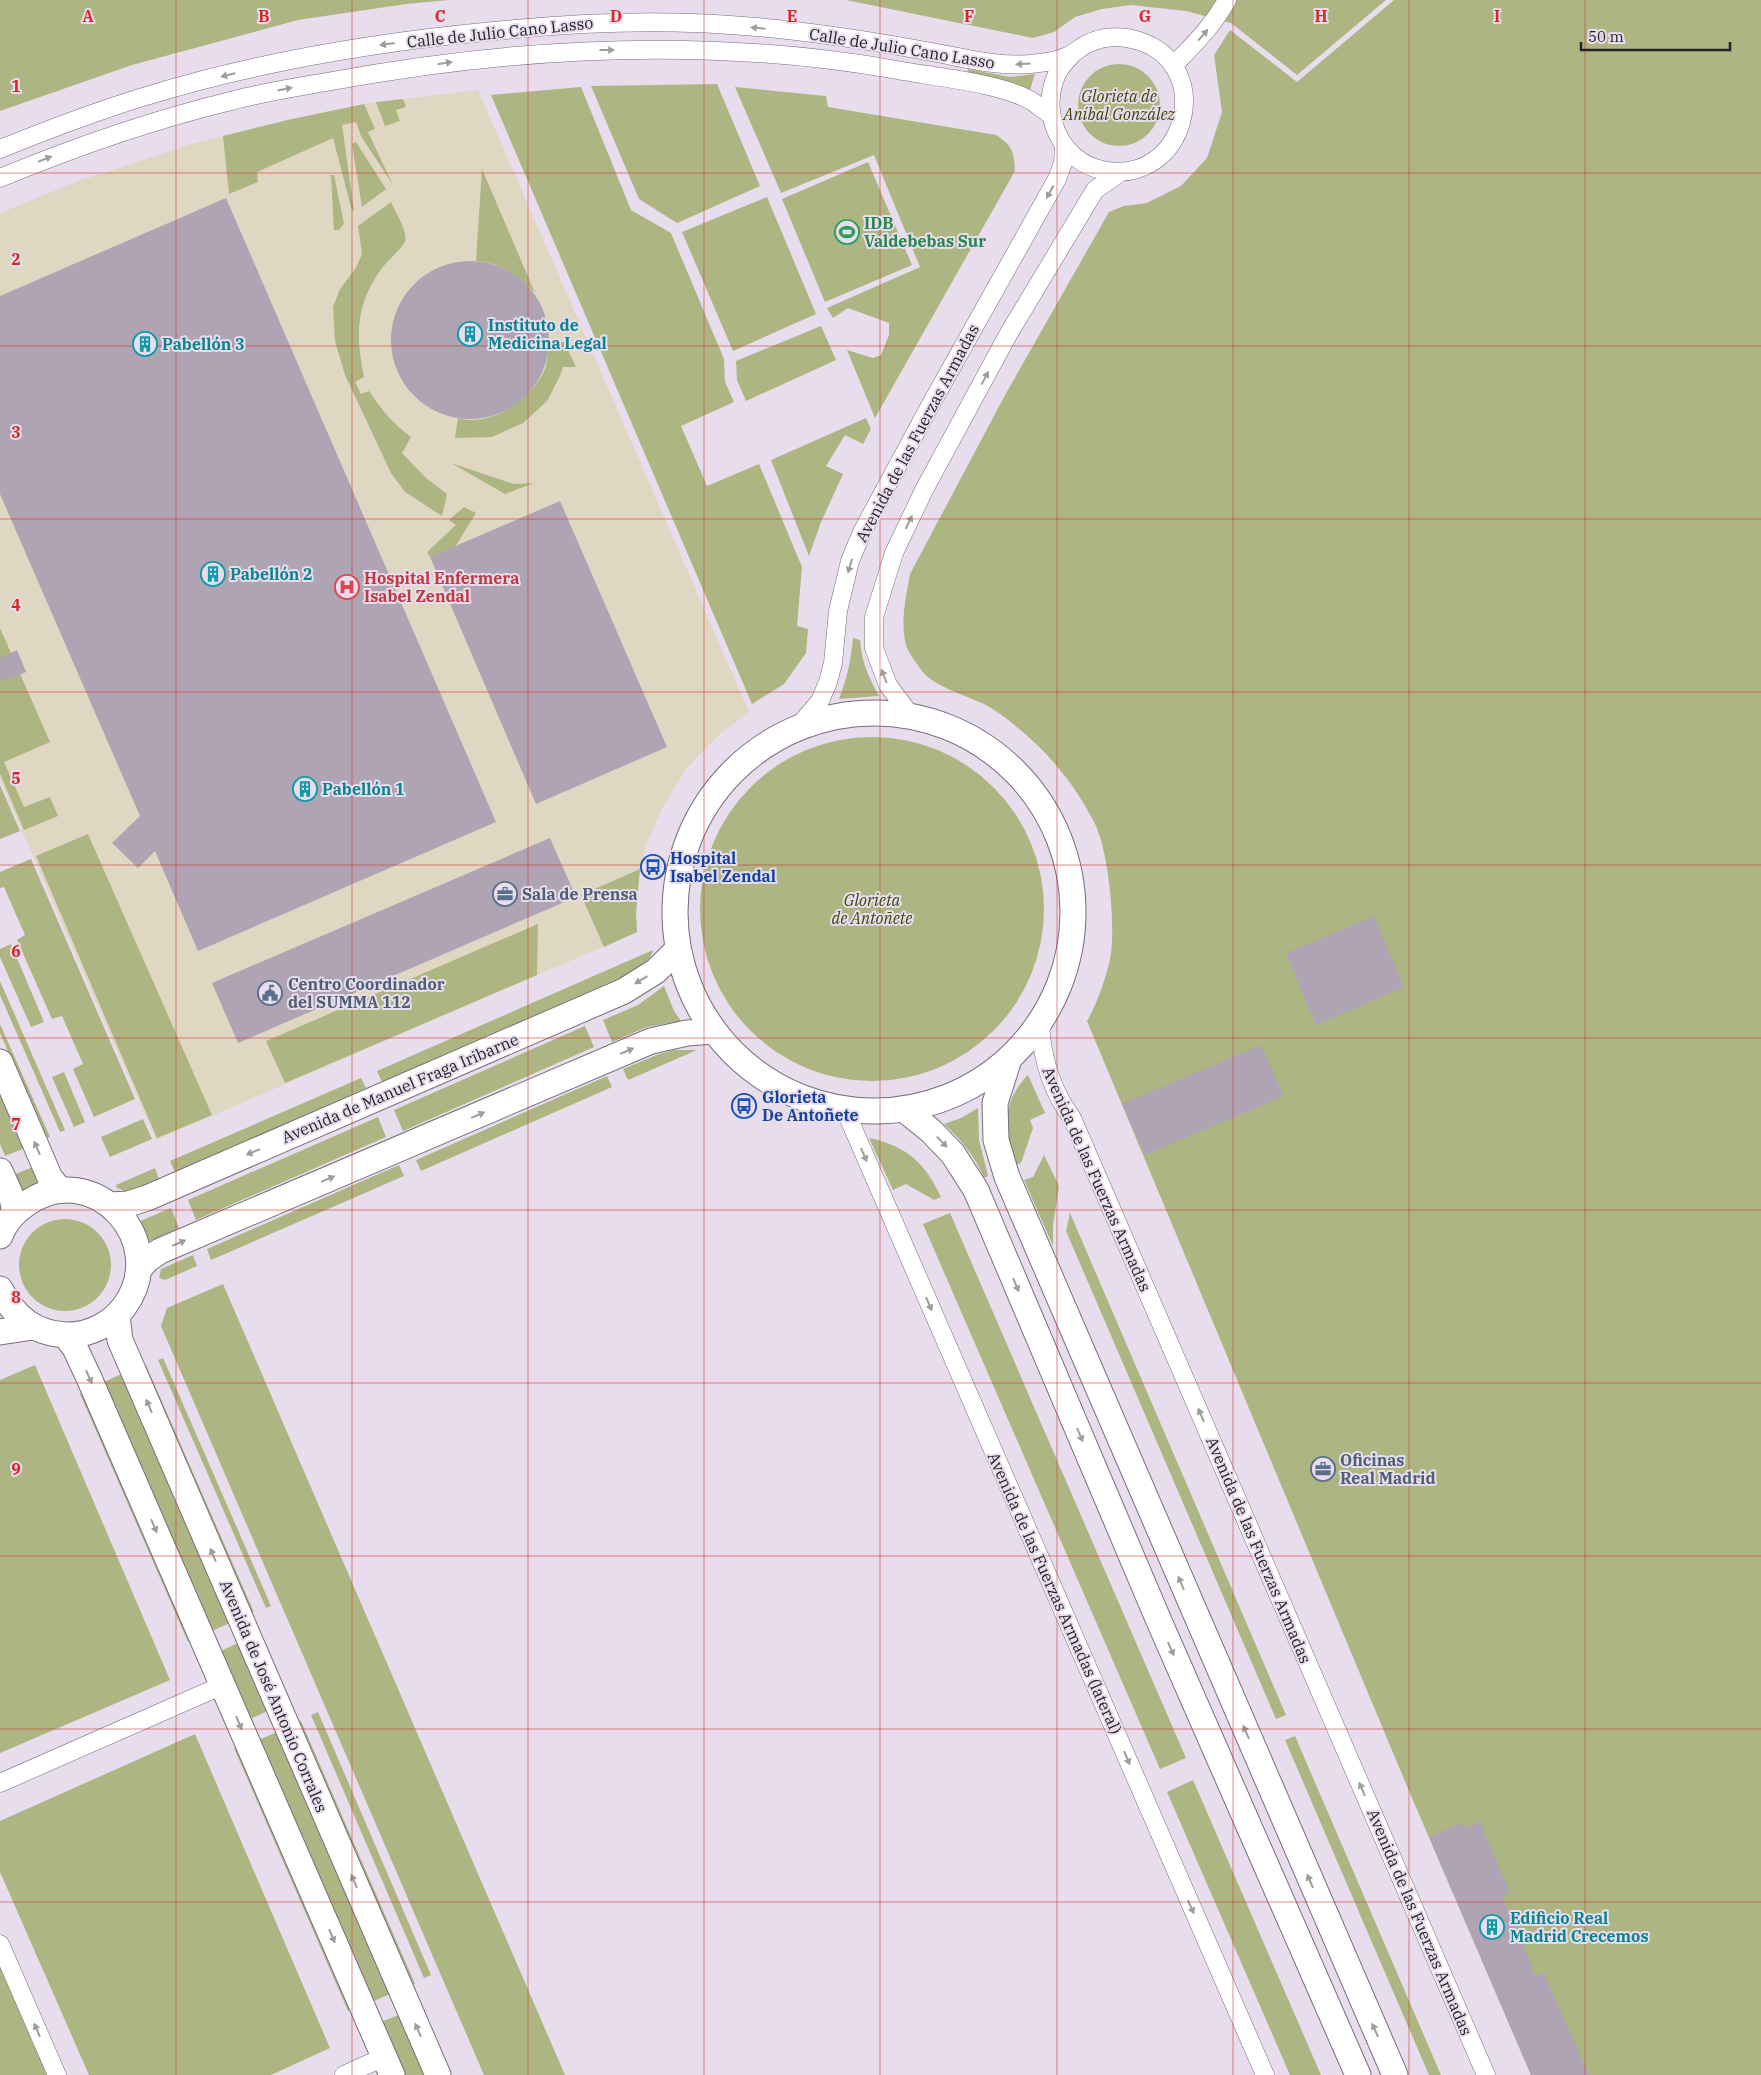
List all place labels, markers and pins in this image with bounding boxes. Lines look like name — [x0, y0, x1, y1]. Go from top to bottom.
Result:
place label: IDB Valdebebas Sur — [864, 213, 986, 251]
sports icon: IDB Valdebebas Sur — [834, 219, 860, 245]
place label: Instituto de Medicina Legal — [488, 315, 607, 353]
building icon: Instituto de Medicina Legal — [457, 321, 483, 347]
building icon: Pabellón 3 — [132, 331, 158, 357]
place label: Pabellón 3 — [162, 334, 245, 354]
building icon: Pabellón 2 — [200, 561, 226, 587]
place label: Pabellón 2 — [230, 564, 313, 584]
place label: Hospital Enfermera Isabel Zendal — [364, 568, 519, 606]
hospital icon: Hospital Enfermera Isabel Zendal — [334, 574, 360, 600]
building icon: Pabellón 1 — [292, 776, 318, 802]
place label: Pabellón 1 — [322, 779, 405, 799]
place label: Hospital Isabel Zendal — [670, 848, 776, 886]
bus stop icon: Hospital Isabel Zendal — [640, 854, 666, 880]
office icon: Sala de Prensa — [492, 881, 518, 907]
place label: Sala de Prensa — [522, 884, 638, 904]
place label: Centro Coordinador del SUMMA 112 — [288, 974, 445, 1012]
public building icon: Centro Coordinador del SUMMA 112 — [257, 980, 283, 1006]
place label: Glorieta De Antoñete — [762, 1087, 859, 1125]
bus stop icon: Glorieta De Antoñete — [731, 1093, 757, 1119]
place label: Oficinas Real Madrid — [1340, 1450, 1436, 1488]
office icon: Oficinas Real Madrid — [1310, 1456, 1336, 1482]
place label: Edificio Real Madrid Crecemos — [1510, 1908, 1649, 1946]
building icon: Edificio Real Madrid Crecemos — [1479, 1914, 1505, 1940]

